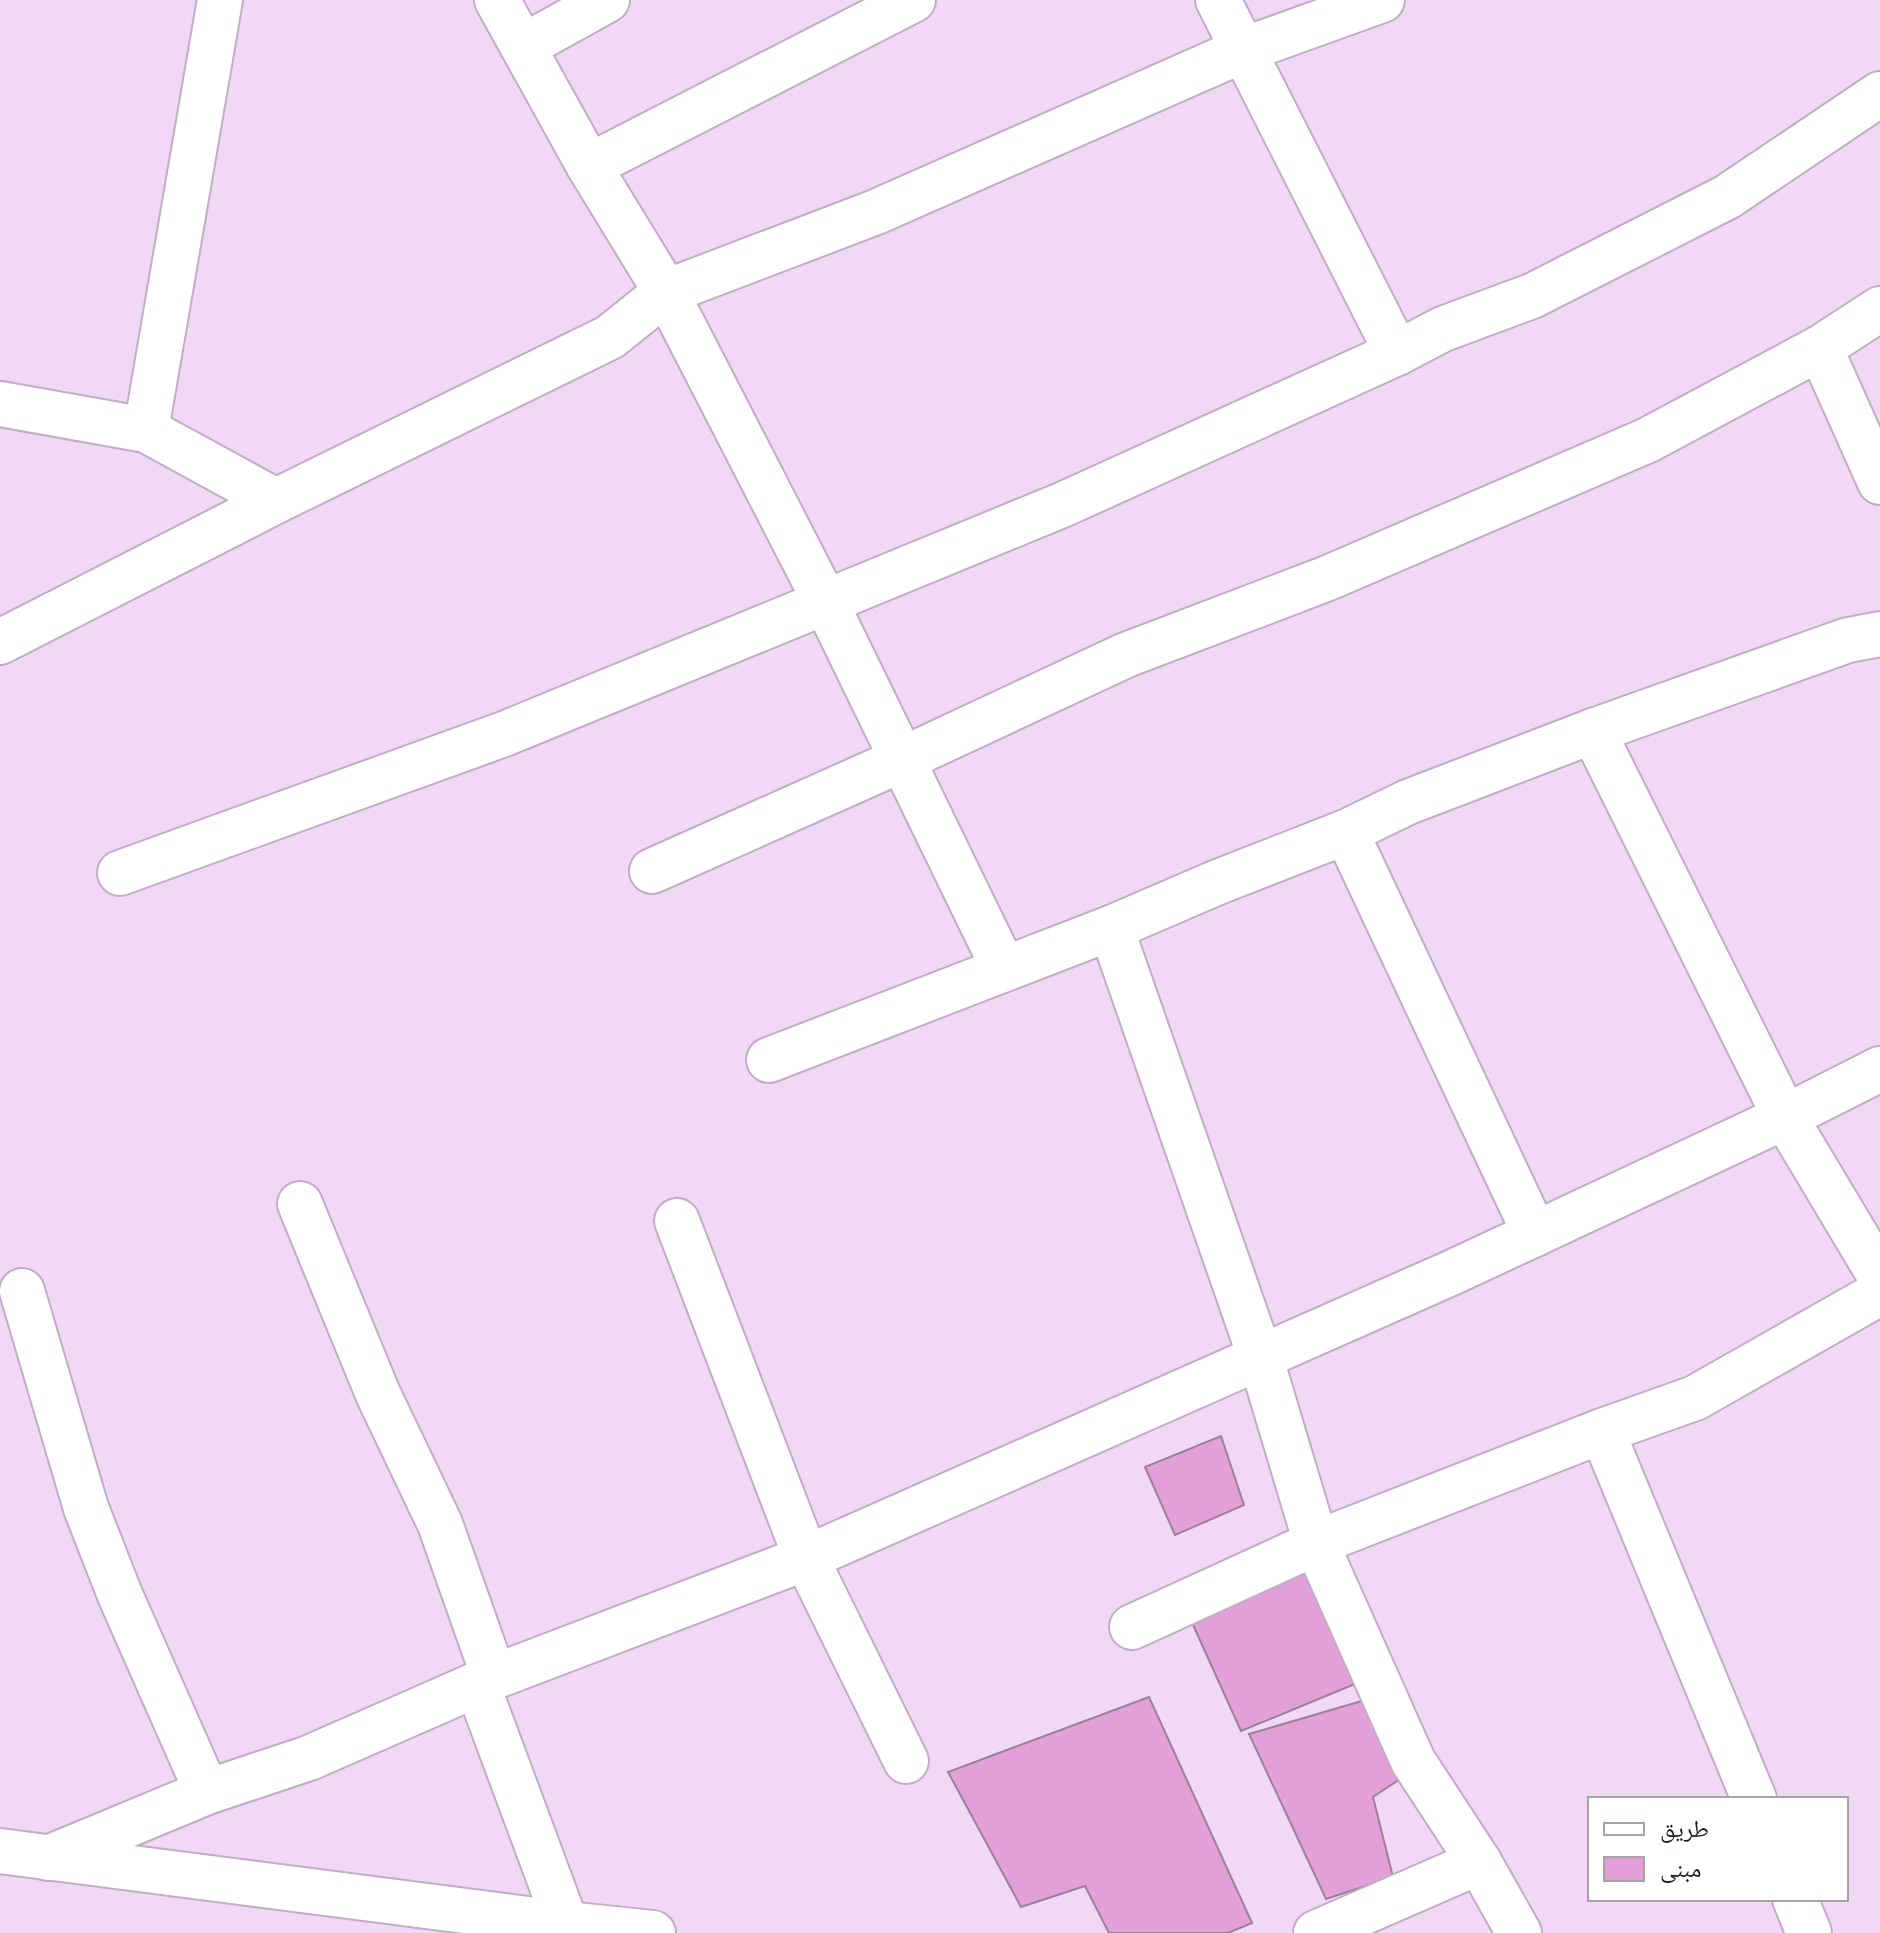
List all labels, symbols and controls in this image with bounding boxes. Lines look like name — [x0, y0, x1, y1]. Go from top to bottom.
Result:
legend — [1588, 1797, 1848, 1901]
text: طريق — [1660, 1814, 1709, 1843]
text: مبنى — [1660, 1854, 1701, 1883]

